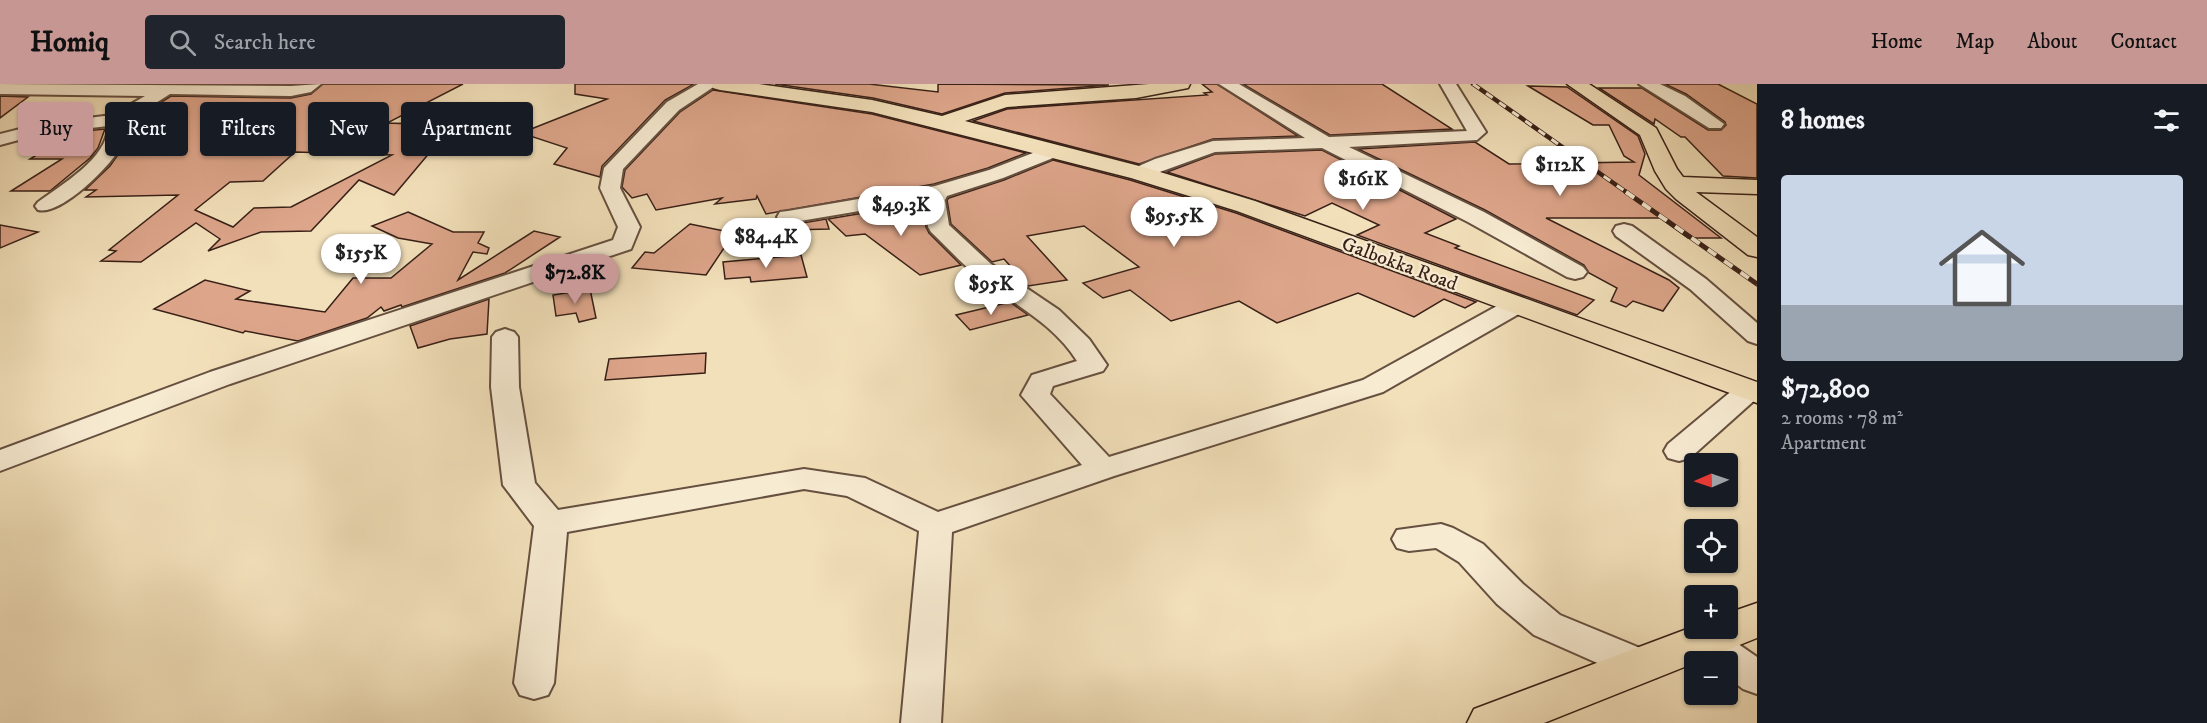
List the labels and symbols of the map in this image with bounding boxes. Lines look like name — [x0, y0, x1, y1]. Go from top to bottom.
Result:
pin: $112K — [1518, 146, 1602, 197]
pin: $161K — [1321, 160, 1405, 211]
pin: $49.3K — [852, 186, 950, 237]
pin: $95.5K — [1125, 197, 1223, 248]
pin: $84.4K — [717, 218, 815, 269]
street label: Galbokka Road — [1338, 232, 1461, 297]
pin: $155K — [319, 234, 403, 285]
pin: $72.8K — [526, 254, 624, 305]
pin: $95K — [955, 265, 1027, 316]
north arrow — [1684, 453, 1738, 507]

